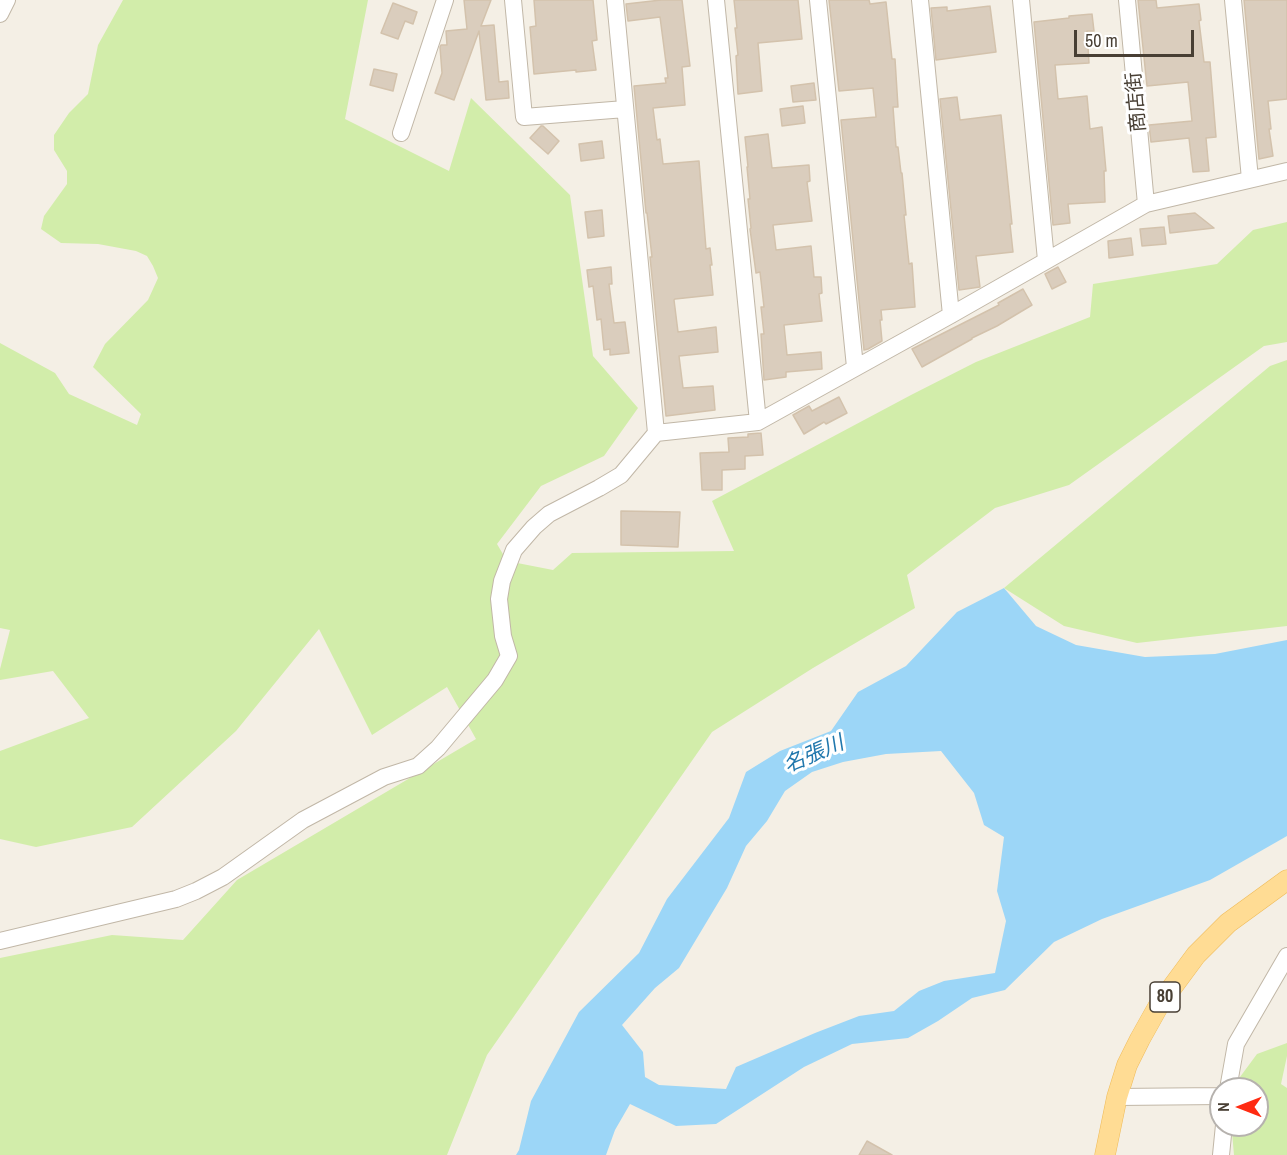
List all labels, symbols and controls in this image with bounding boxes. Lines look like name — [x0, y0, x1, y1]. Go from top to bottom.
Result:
scale bar — [1077, 18, 1197, 56]
text: 50 m — [1085, 28, 1118, 53]
street label: 商店街 — [1122, 71, 1152, 133]
water label: 名張川 — [780, 731, 848, 779]
road number: 80 — [1150, 982, 1180, 1012]
north arrow — [1209, 1077, 1269, 1137]
text: N — [1212, 1102, 1234, 1112]

